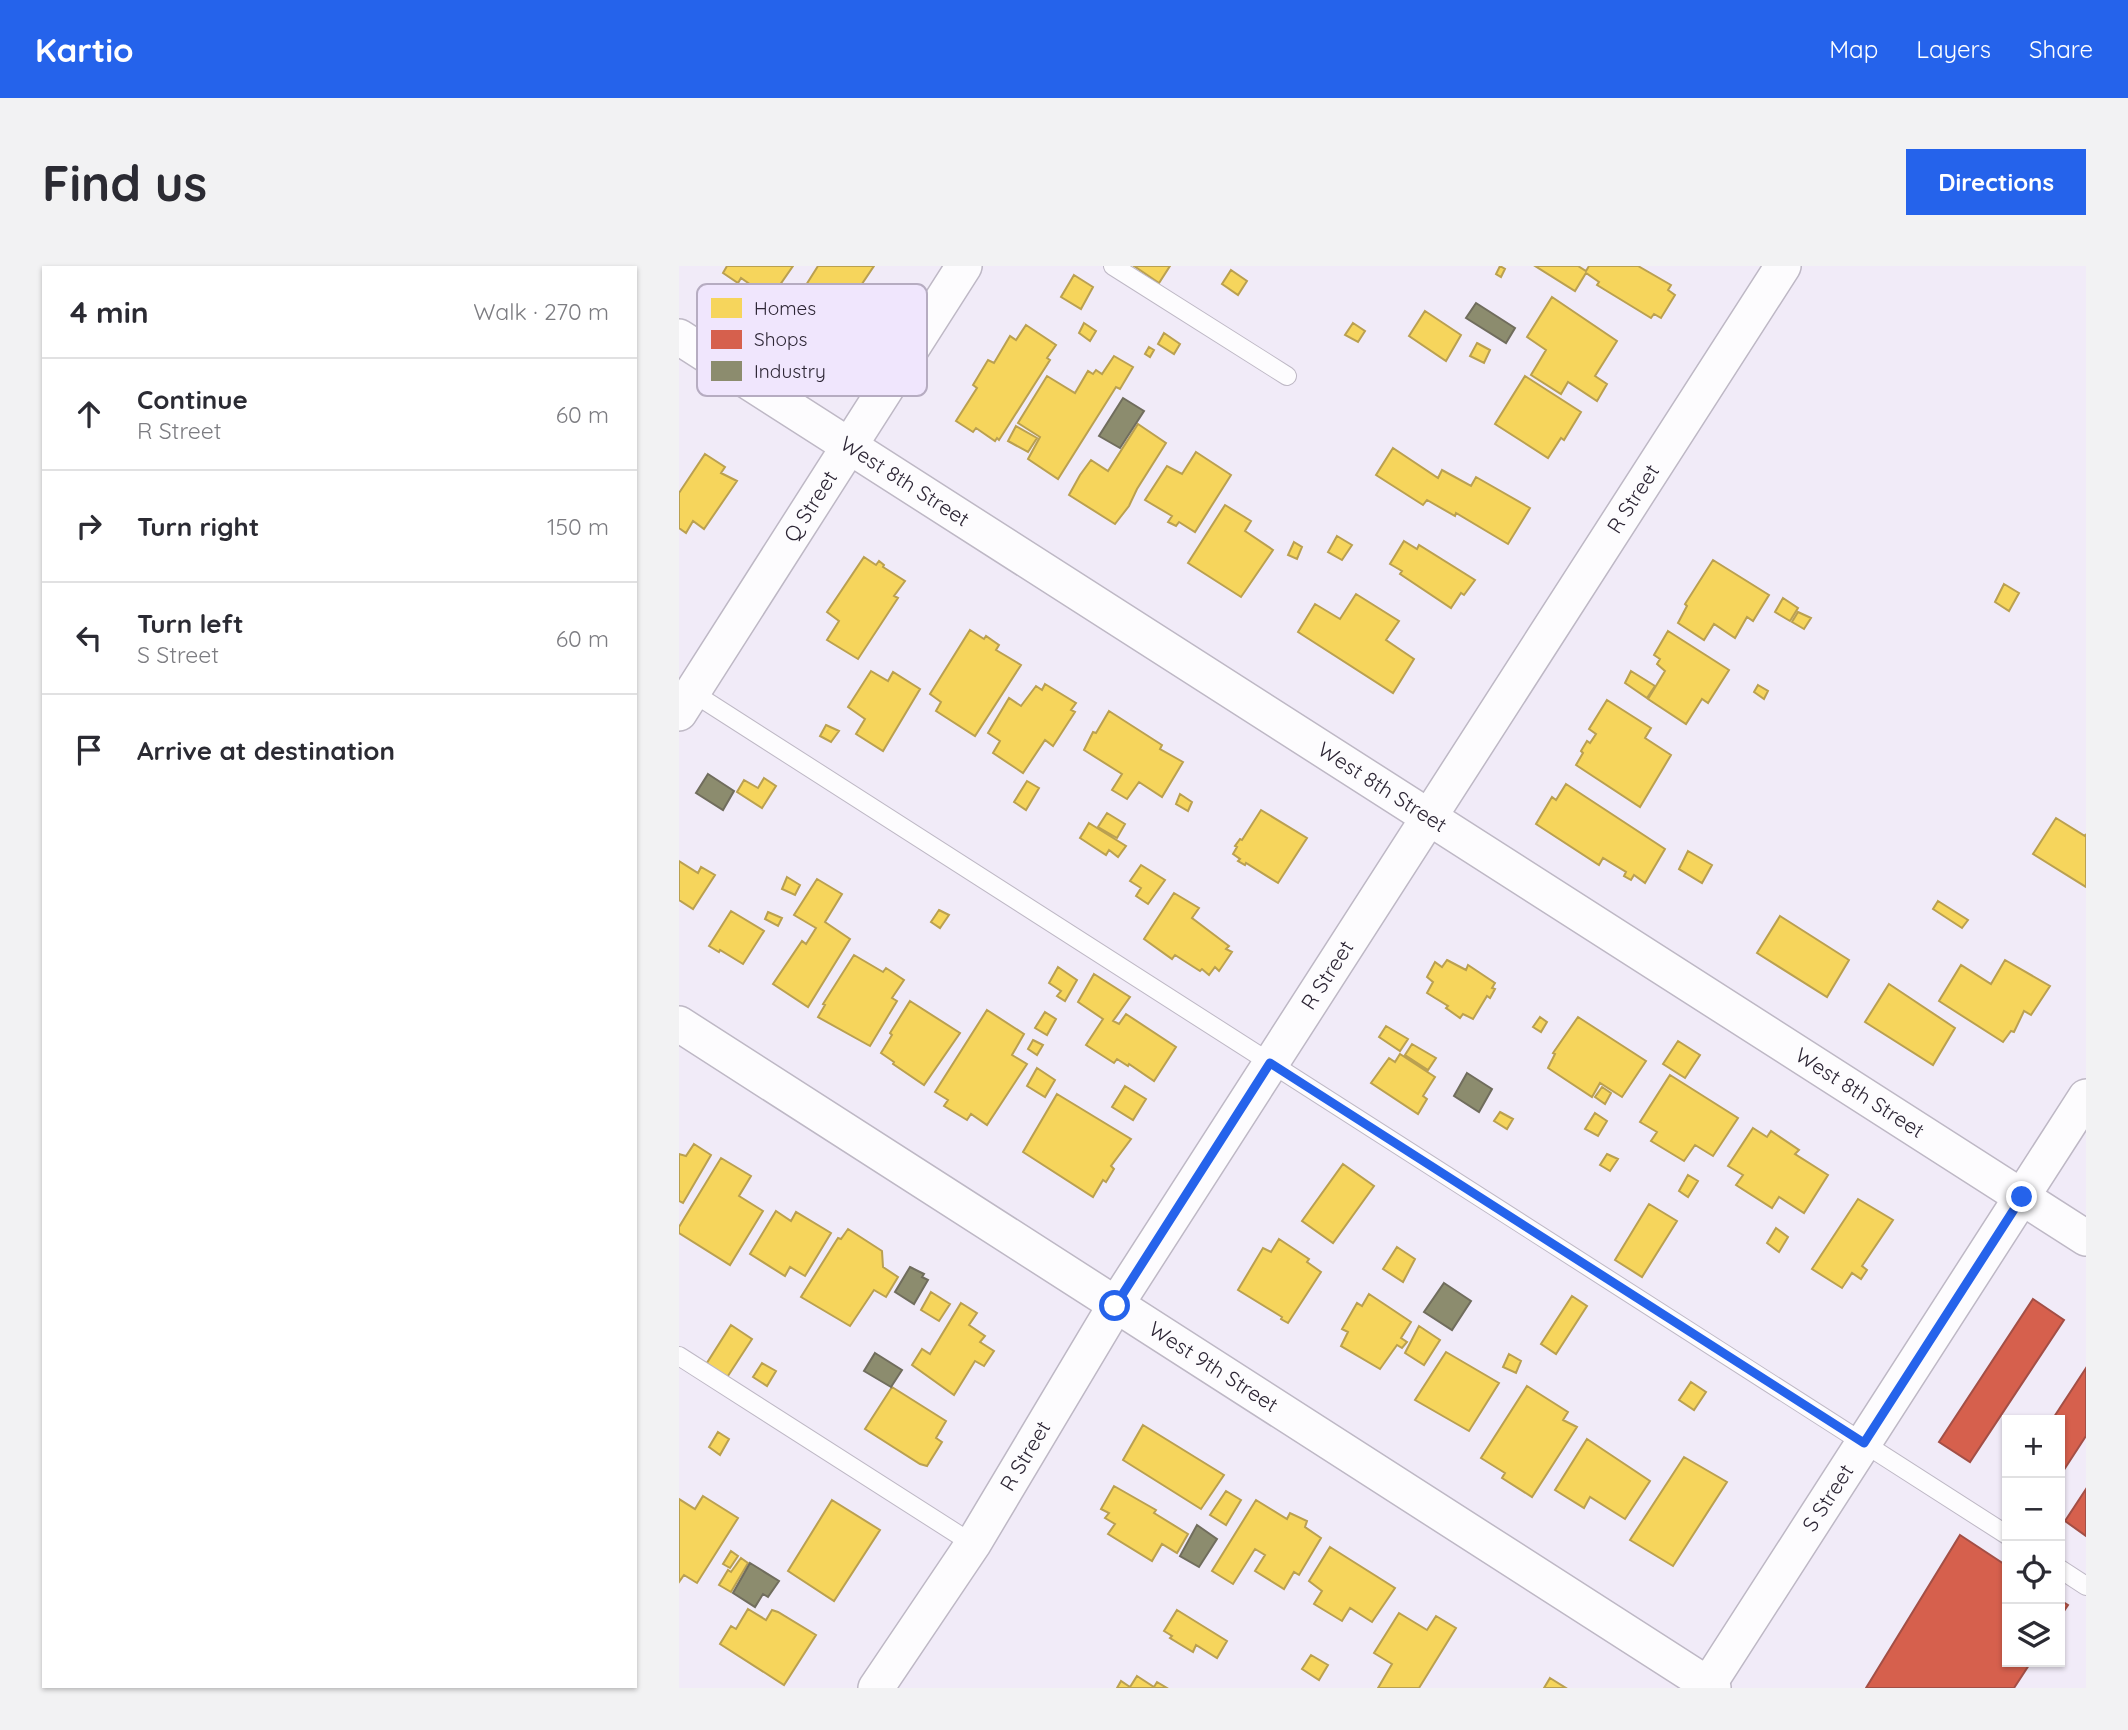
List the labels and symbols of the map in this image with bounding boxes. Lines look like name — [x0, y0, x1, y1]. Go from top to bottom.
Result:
legend — [697, 284, 927, 396]
text: Homes — [754, 296, 816, 320]
text: Shops — [754, 327, 807, 351]
text: Industry — [754, 359, 826, 383]
street label: West 8th Street — [836, 430, 975, 532]
street label: R Street — [1601, 459, 1664, 538]
street label: Q Street — [778, 465, 842, 546]
street label: West 8th Street — [1313, 736, 1452, 837]
street label: R Street — [1295, 935, 1358, 1014]
street label: West 8th Street — [1791, 1041, 1930, 1143]
route end — [2006, 1181, 2037, 1212]
route start — [1099, 1290, 1130, 1321]
street label: West 9th Street — [1144, 1315, 1283, 1417]
street label: R Street — [994, 1416, 1056, 1495]
street label: S Street — [1796, 1459, 1859, 1536]

